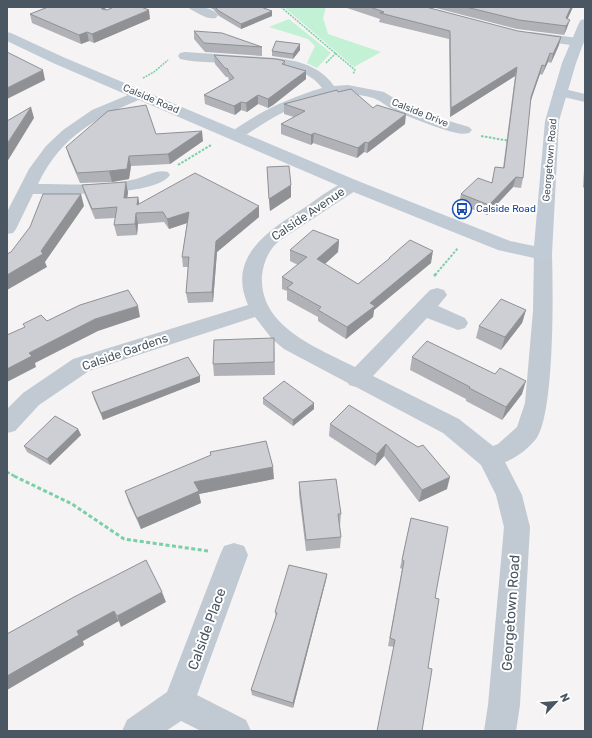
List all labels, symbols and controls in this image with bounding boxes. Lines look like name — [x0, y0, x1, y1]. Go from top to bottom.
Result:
street label: Calside Road — [121, 82, 181, 116]
street label: Calside Drive — [390, 96, 451, 130]
street label: Georgetown Road — [540, 118, 560, 202]
street label: Calside Avenue — [269, 184, 347, 244]
bus stop icon: Calside Road — [451, 198, 473, 220]
place label: Calside Road — [476, 203, 536, 215]
street label: Calside Gardens — [80, 331, 170, 373]
street label: Georgetown Road — [498, 554, 524, 672]
street label: Calside Place — [184, 585, 230, 672]
north arrow — [536, 682, 576, 722]
text: N — [557, 691, 572, 704]

